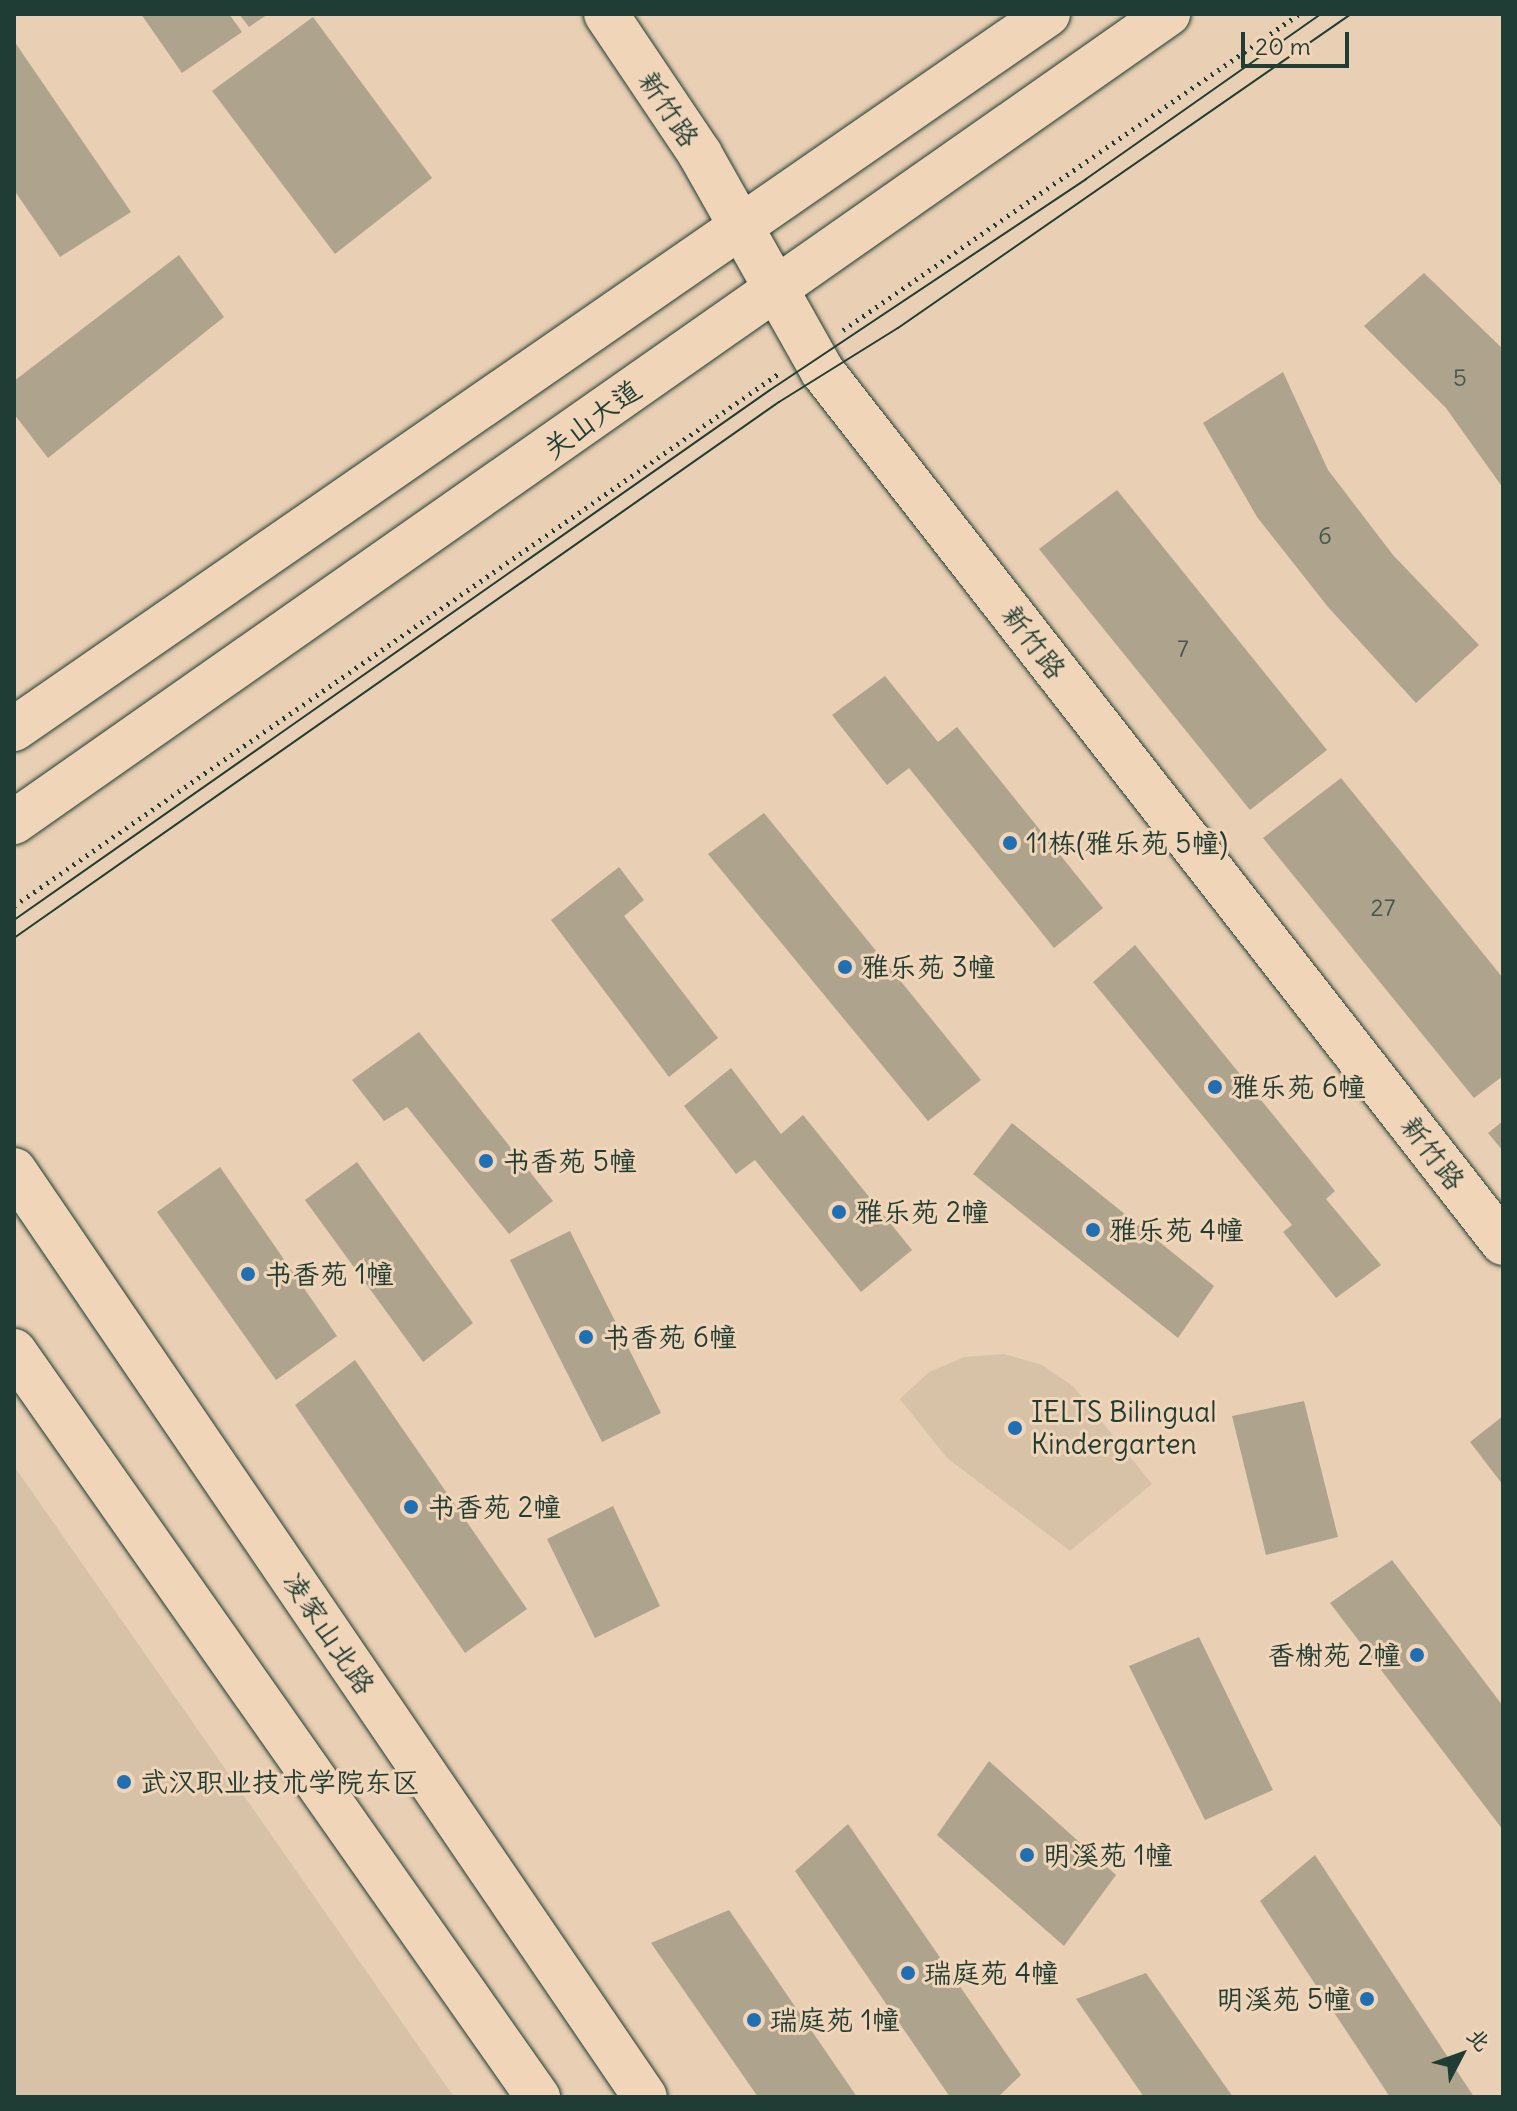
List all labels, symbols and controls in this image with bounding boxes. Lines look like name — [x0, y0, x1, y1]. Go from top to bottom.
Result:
scale bar — [1245, 16, 1353, 66]
text: 20 m — [1255, 31, 1311, 61]
street label: 新竹路 — [632, 65, 706, 153]
house number: 5 — [1453, 364, 1467, 392]
street label: 关山大道 — [537, 372, 647, 466]
house number: 6 — [1318, 522, 1332, 550]
street label: 新竹路 — [995, 599, 1073, 685]
house number: 7 — [1177, 635, 1189, 663]
place label: 11栋(雅乐苑 5幢) — [1026, 826, 1228, 860]
marker: 11栋(雅乐苑 5幢) — [1001, 834, 1019, 852]
house number: 27 — [1371, 894, 1395, 922]
place label: 雅乐苑 3幢 — [861, 950, 996, 984]
marker: 雅乐苑 3幢 — [836, 958, 854, 976]
place label: 雅乐苑 6幢 — [1231, 1070, 1366, 1104]
marker: 雅乐苑 6幢 — [1206, 1078, 1224, 1096]
street label: 新竹路 — [1394, 1110, 1472, 1196]
place label: 书香苑 5幢 — [502, 1144, 637, 1178]
marker: 书香苑 5幢 — [477, 1152, 495, 1170]
place label: 雅乐苑 2幢 — [855, 1195, 989, 1229]
marker: 雅乐苑 2幢 — [830, 1203, 848, 1221]
place label: 雅乐苑 4幢 — [1109, 1213, 1244, 1247]
marker: 雅乐苑 4幢 — [1084, 1221, 1102, 1239]
place label: 书香苑 1幢 — [264, 1257, 394, 1291]
marker: 书香苑 1幢 — [239, 1265, 257, 1283]
place label: 书香苑 6幢 — [602, 1320, 737, 1354]
marker: 书香苑 6幢 — [577, 1328, 595, 1346]
place label: IELTS Bilingual Kindergarten — [1031, 1395, 1217, 1461]
marker: IELTS Bilingual Kindergarten — [1006, 1419, 1024, 1437]
place label: 书香苑 2幢 — [427, 1490, 561, 1524]
marker: 书香苑 2幢 — [402, 1498, 420, 1516]
street label: 凌家山北路 — [276, 1566, 382, 1700]
place label: 香榭苑 2幢 — [1267, 1638, 1401, 1672]
marker: 香榭苑 2幢 — [1408, 1646, 1426, 1664]
place label: 武汉职业技术学院东区 — [140, 1765, 420, 1799]
marker: 武汉职业技术学院东区 — [115, 1773, 133, 1791]
place label: 明溪苑 1幢 — [1043, 1838, 1173, 1872]
marker: 明溪苑 1幢 — [1018, 1846, 1036, 1864]
place label: 瑞庭苑 4幢 — [924, 1956, 1059, 1990]
marker: 瑞庭苑 4幢 — [899, 1964, 917, 1982]
place label: 明溪苑 5幢 — [1216, 1982, 1351, 2016]
marker: 明溪苑 5幢 — [1358, 1990, 1376, 2008]
place label: 瑞庭苑 1幢 — [770, 2003, 900, 2037]
marker: 瑞庭苑 1幢 — [745, 2011, 763, 2029]
north arrow — [1421, 2015, 1501, 2095]
text: 北 — [1461, 2022, 1497, 2057]

